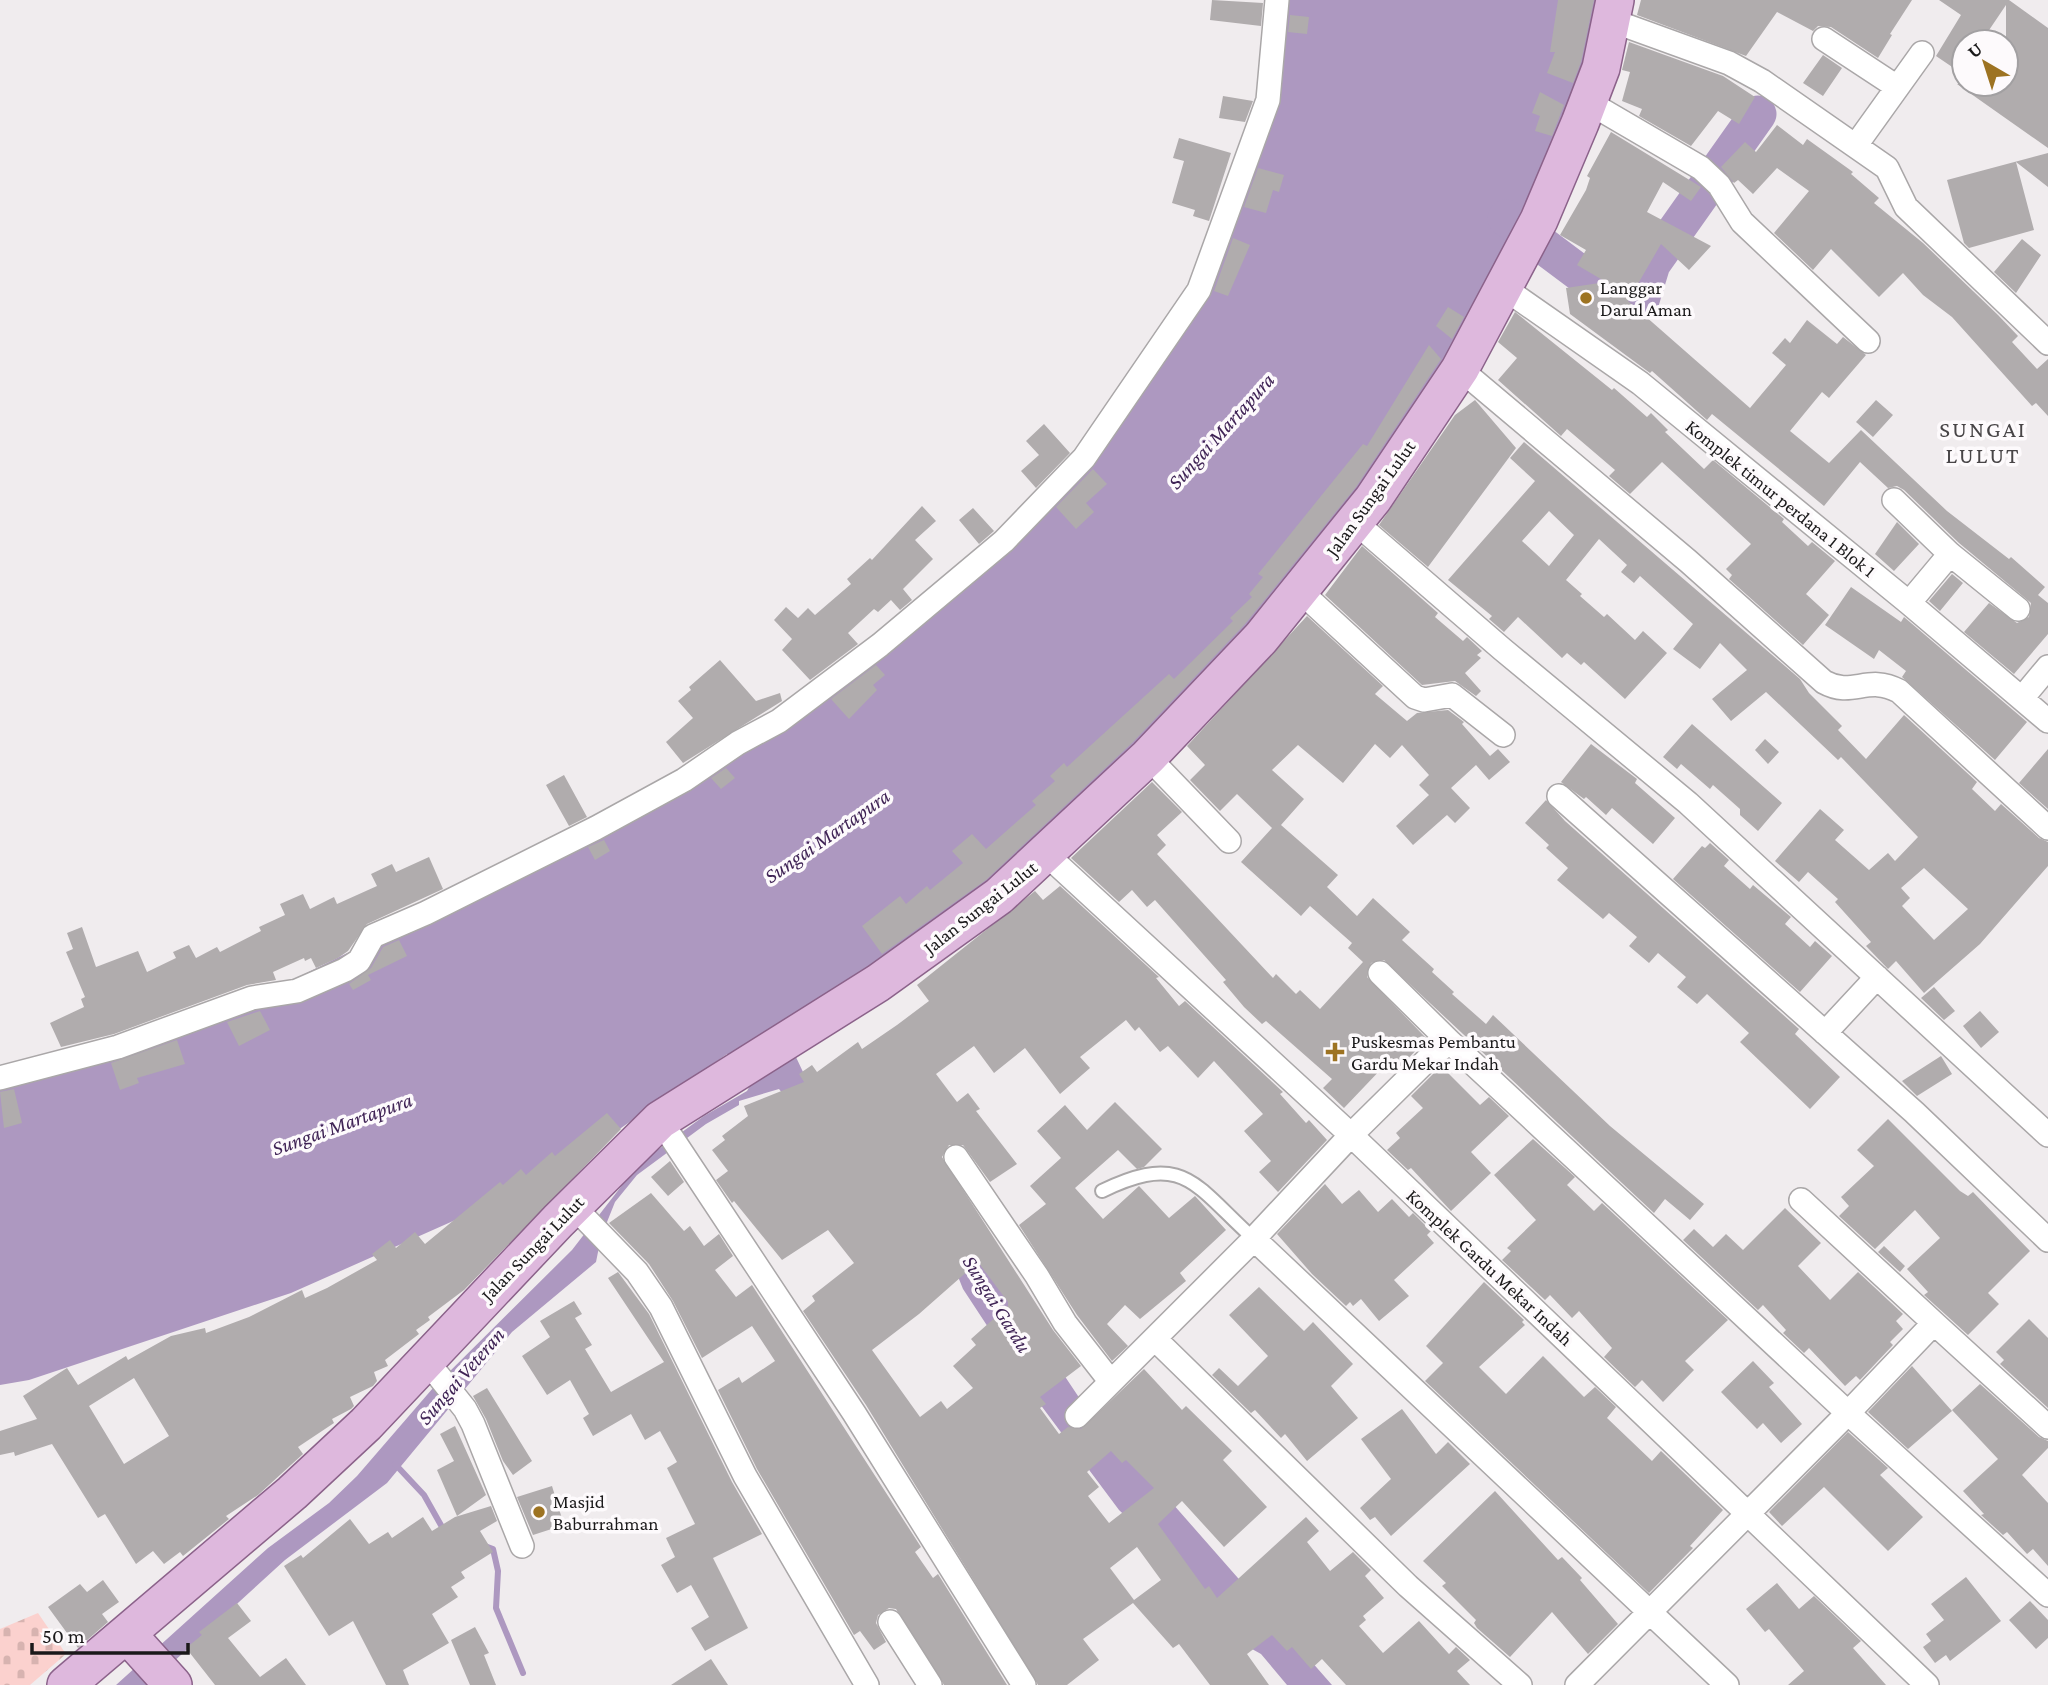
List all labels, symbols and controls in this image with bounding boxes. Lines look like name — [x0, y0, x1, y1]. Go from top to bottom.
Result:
north arrow — [1950, 28, 2020, 98]
text: U — [1963, 38, 1986, 62]
place label: Langgar Darul Aman — [1600, 277, 1692, 320]
marker: Langgar Darul Aman — [1578, 290, 1594, 306]
water label: Sungai Martapura — [1163, 368, 1279, 494]
street label: Komplek timur perdana 1 Blok 1 — [1682, 415, 1880, 581]
district label: SUNGAI LULUT — [1939, 416, 2027, 468]
street label: Jalan Sungai Lulut — [1320, 436, 1420, 562]
water label: Sungai Martapura — [760, 784, 894, 888]
street label: Jalan Sungai Lulut — [918, 856, 1042, 959]
place label: Puskesmas Pembantu Gardu Mekar Indah — [1351, 1031, 1516, 1074]
marker: Puskesmas Pembantu Gardu Mekar Indah — [1325, 1042, 1345, 1062]
water label: Sungai Martapura — [269, 1087, 416, 1161]
street label: Komplek Gardu Mekar Indah — [1402, 1185, 1577, 1350]
street label: Jalan Sungai Lulut — [475, 1191, 588, 1307]
water label: Sungai Gardu — [958, 1251, 1036, 1357]
water label: Sungai Veteran — [413, 1323, 509, 1429]
place label: Masjid Baburrahman — [553, 1491, 658, 1534]
marker: Masjid Baburrahman — [531, 1504, 547, 1520]
scale bar — [32, 1612, 187, 1656]
text: 50 m — [42, 1624, 85, 1648]

